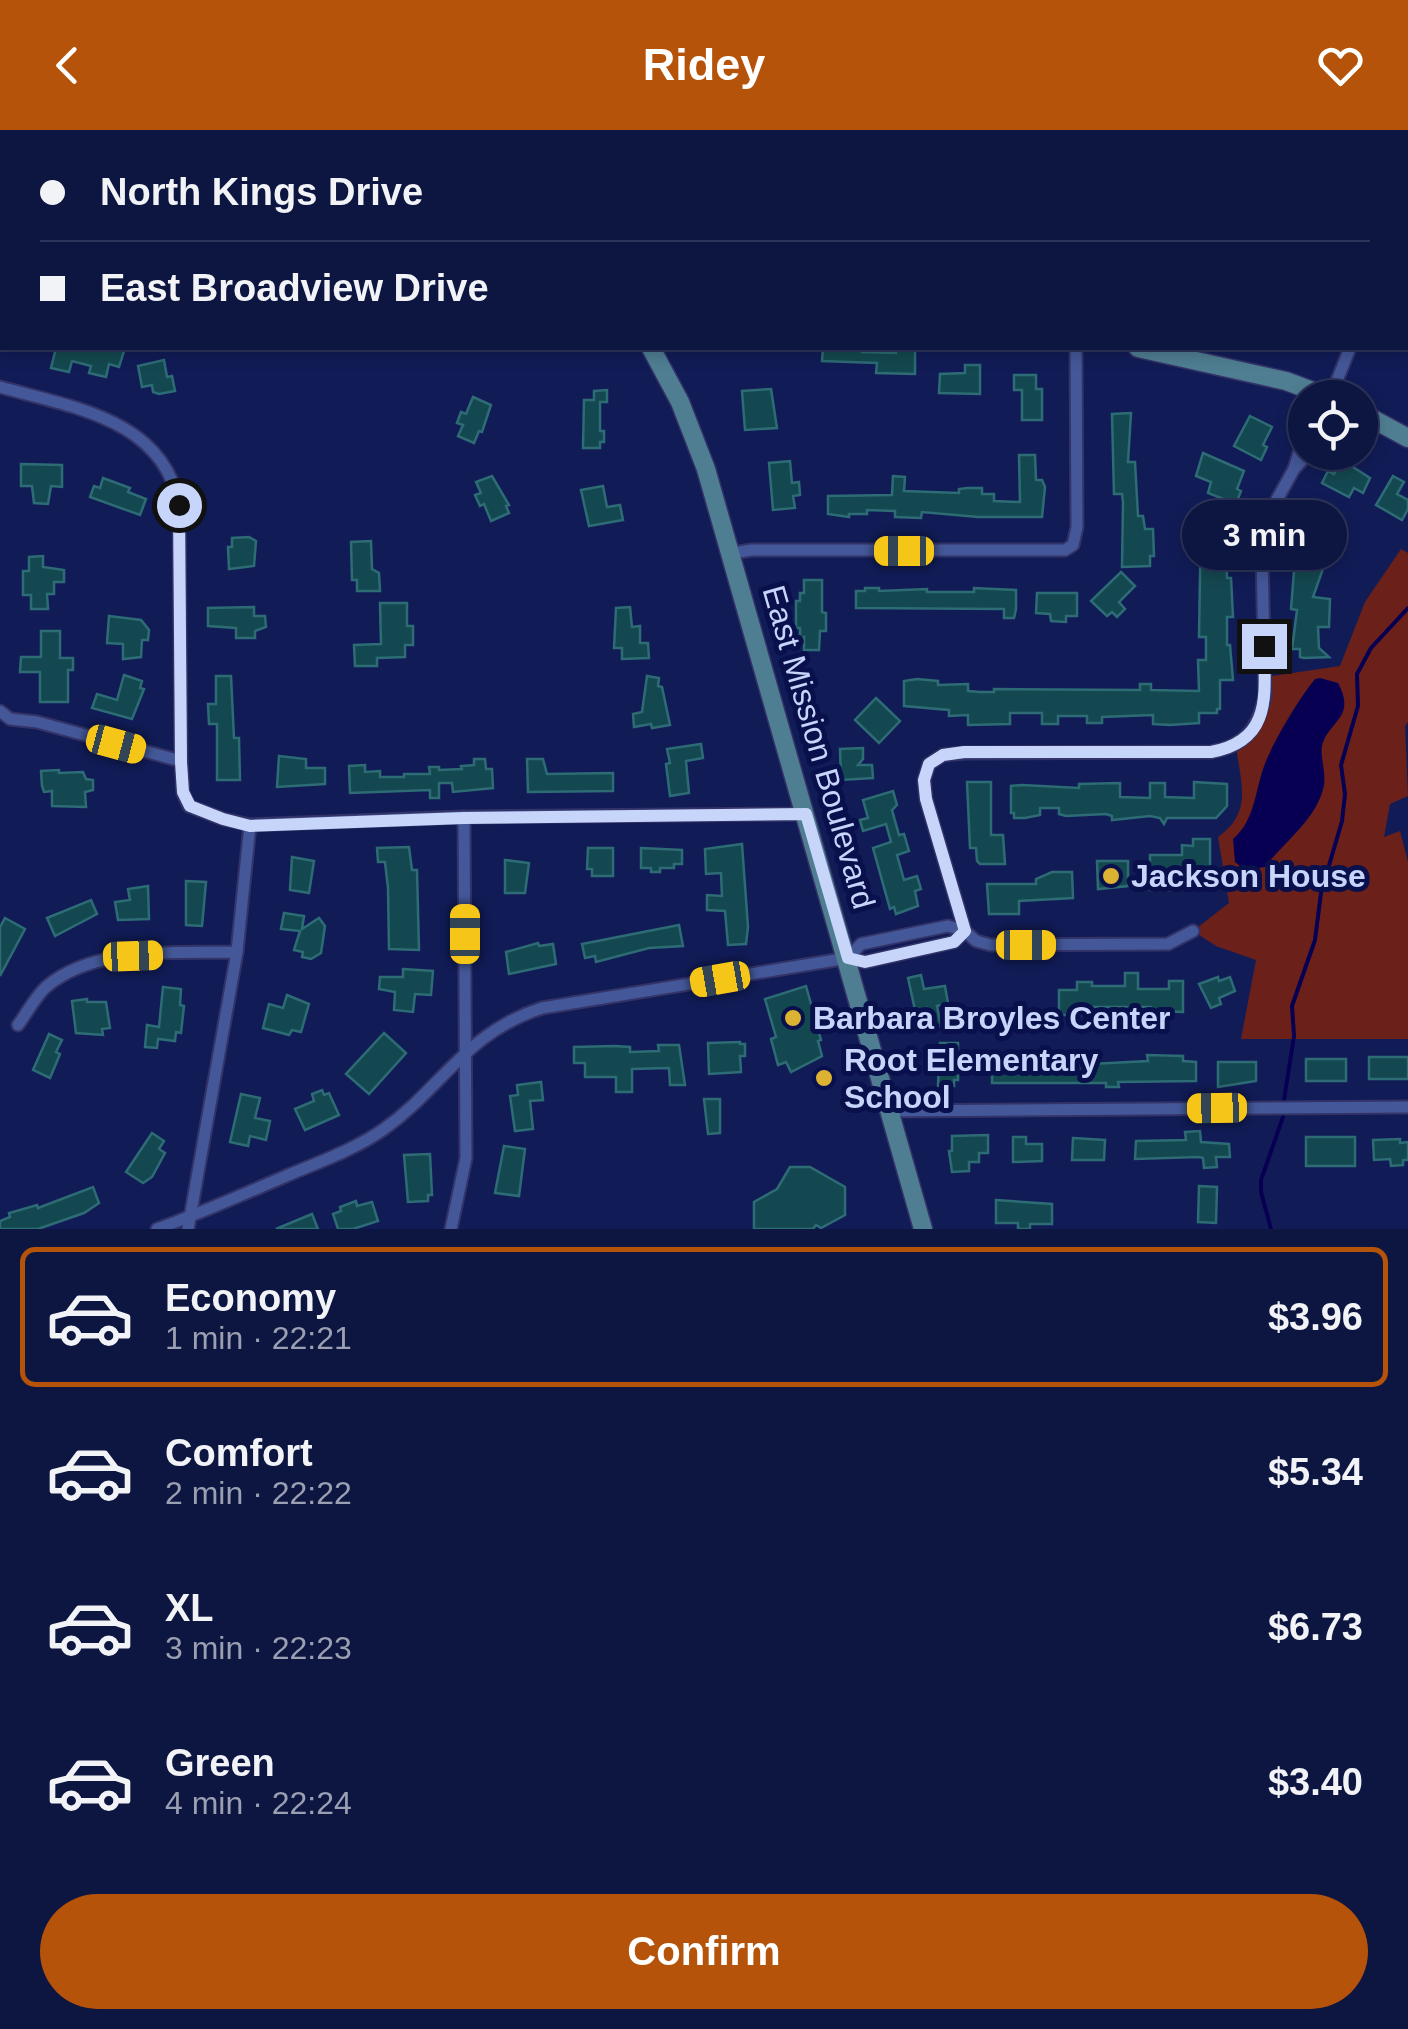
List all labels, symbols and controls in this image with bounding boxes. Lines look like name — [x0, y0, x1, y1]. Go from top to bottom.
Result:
icon: back — [40, 38, 95, 93]
icon: heart — [1313, 38, 1368, 93]
text: Ridey — [643, 39, 765, 90]
text: North Kings Drive — [100, 171, 423, 213]
text: East Broadview Drive — [100, 267, 489, 309]
map controls — [1288, 380, 1378, 470]
button: locate — [1288, 380, 1378, 470]
route start — [157, 483, 202, 528]
callout: 3 min — [1182, 501, 1346, 571]
text: 3 min — [1223, 517, 1306, 553]
car — [874, 536, 934, 566]
street label: East Mission Boulevard — [756, 581, 882, 913]
route end — [1242, 624, 1287, 669]
car — [83, 722, 149, 766]
place label: Jackson House — [1131, 858, 1366, 894]
marker: Jackson House — [1100, 865, 1122, 887]
car — [450, 904, 480, 964]
car — [996, 930, 1056, 960]
car — [102, 940, 164, 972]
car — [688, 959, 752, 999]
place label: Barbara Broyles Center — [813, 1000, 1170, 1036]
marker: Barbara Broyles Center — [782, 1007, 804, 1029]
place label: Root Elementary School — [844, 1042, 1098, 1115]
marker: Root Elementary School — [813, 1067, 835, 1089]
car — [1187, 1092, 1247, 1124]
icon: car — [45, 1272, 135, 1362]
text: Economy — [165, 1277, 336, 1319]
text: $3.96 — [1268, 1296, 1363, 1338]
text: 1 min · 22:21 — [165, 1320, 352, 1356]
icon: car — [45, 1427, 135, 1517]
text: Comfort — [165, 1432, 313, 1474]
text: $5.34 — [1268, 1451, 1363, 1493]
text: 2 min · 22:22 — [165, 1475, 352, 1511]
icon: car — [45, 1582, 135, 1672]
text: XL — [165, 1587, 214, 1629]
text: $6.73 — [1268, 1606, 1363, 1648]
text: 3 min · 22:23 — [165, 1630, 352, 1666]
icon: car — [45, 1737, 135, 1827]
text: Green — [165, 1742, 275, 1784]
text: $3.40 — [1268, 1761, 1363, 1803]
text: 4 min · 22:24 — [165, 1785, 352, 1821]
button: Confirm — [40, 1894, 1368, 2009]

